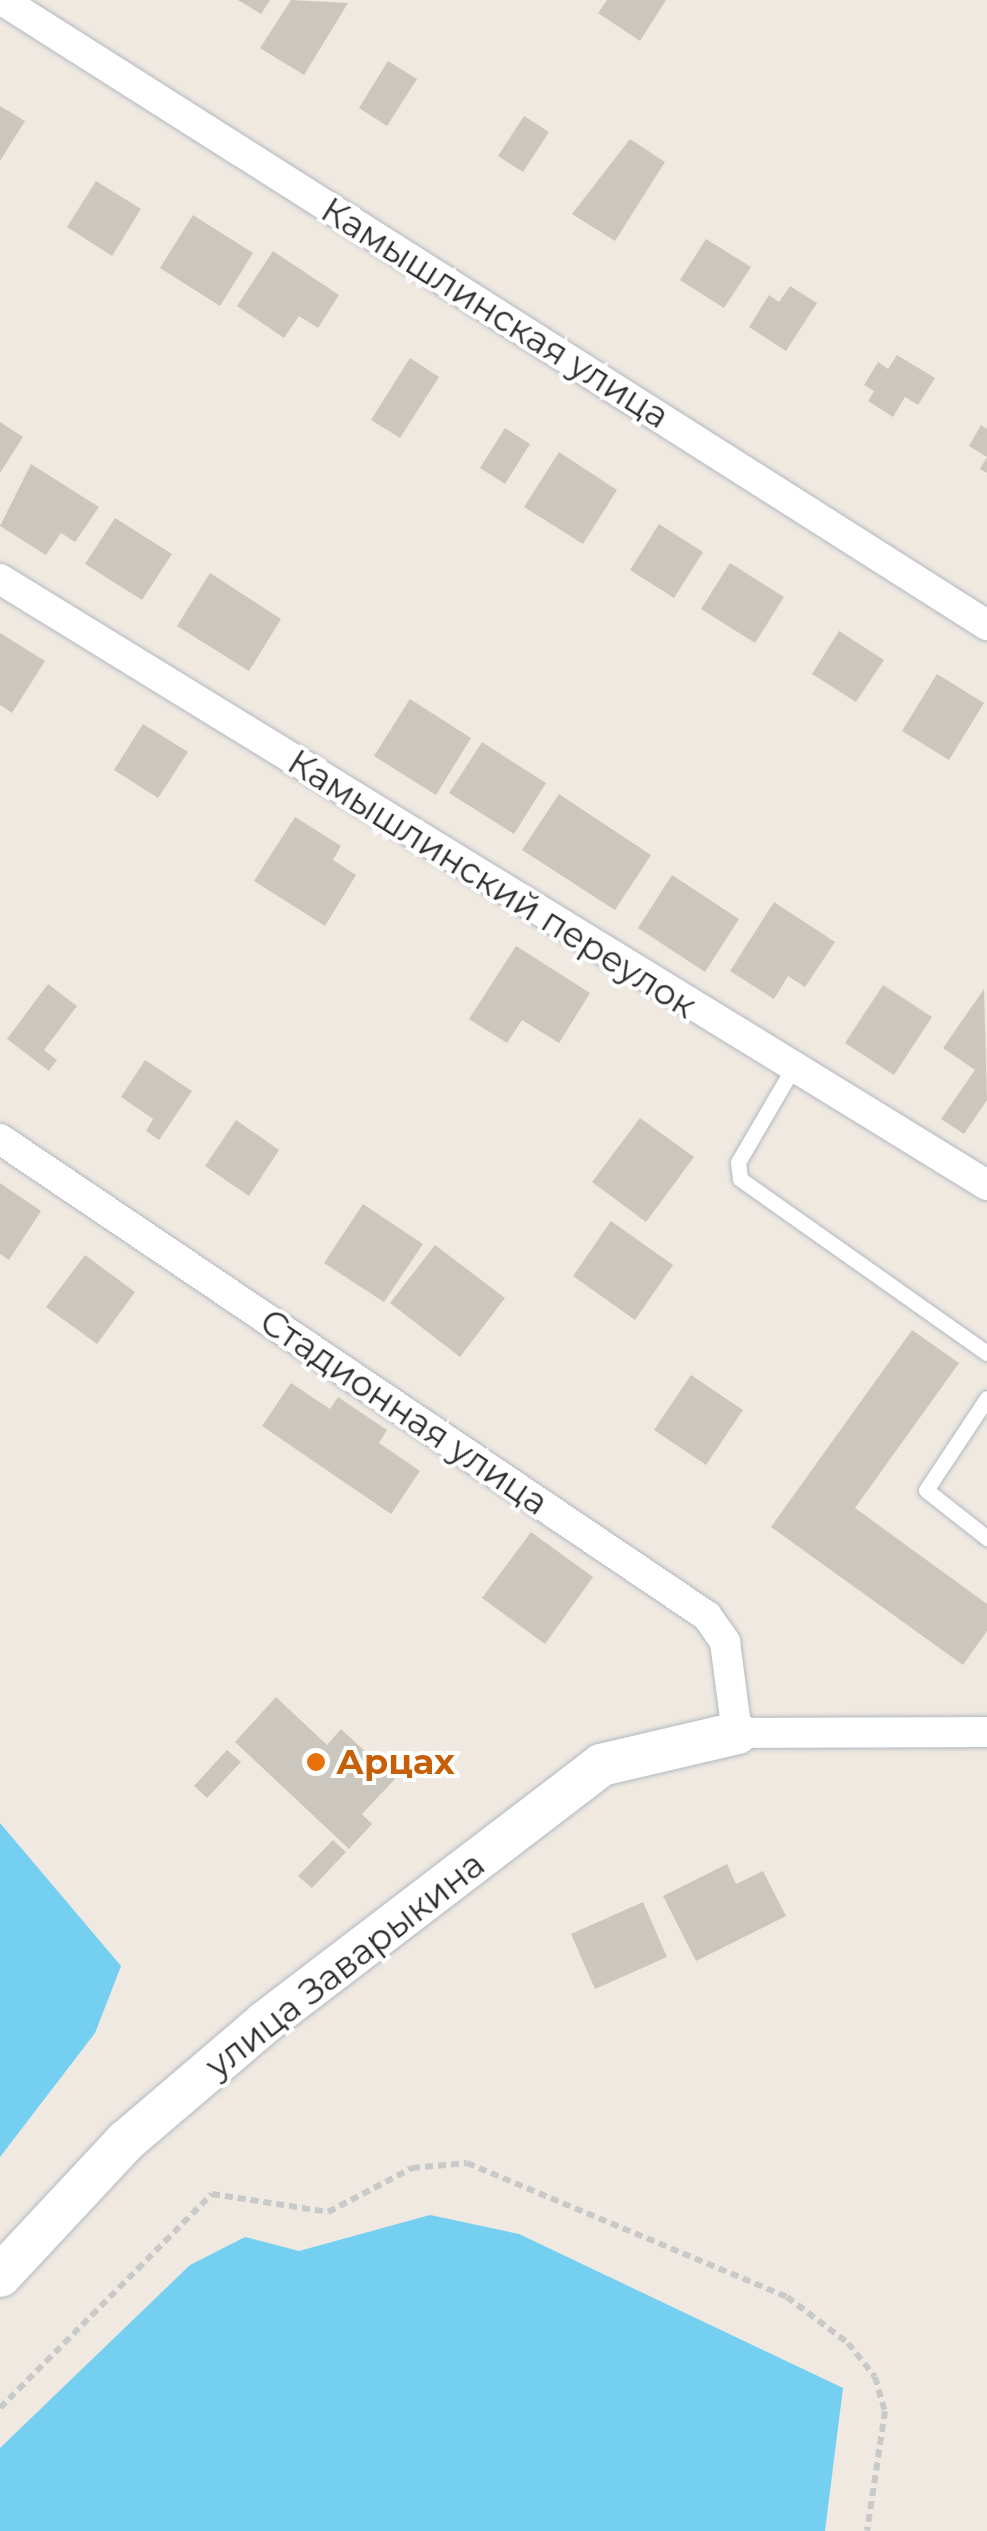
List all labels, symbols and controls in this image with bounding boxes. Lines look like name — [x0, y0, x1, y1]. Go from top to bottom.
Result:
street label: Камышлинская улица — [314, 189, 676, 437]
street label: Камышлинский переулок — [280, 741, 704, 1027]
street label: Стадионная улица — [252, 1300, 556, 1524]
place label: Арцах — [336, 1741, 455, 1783]
marker: Арцах — [305, 1751, 327, 1773]
street label: улица Заварыкина — [197, 1843, 493, 2087]

